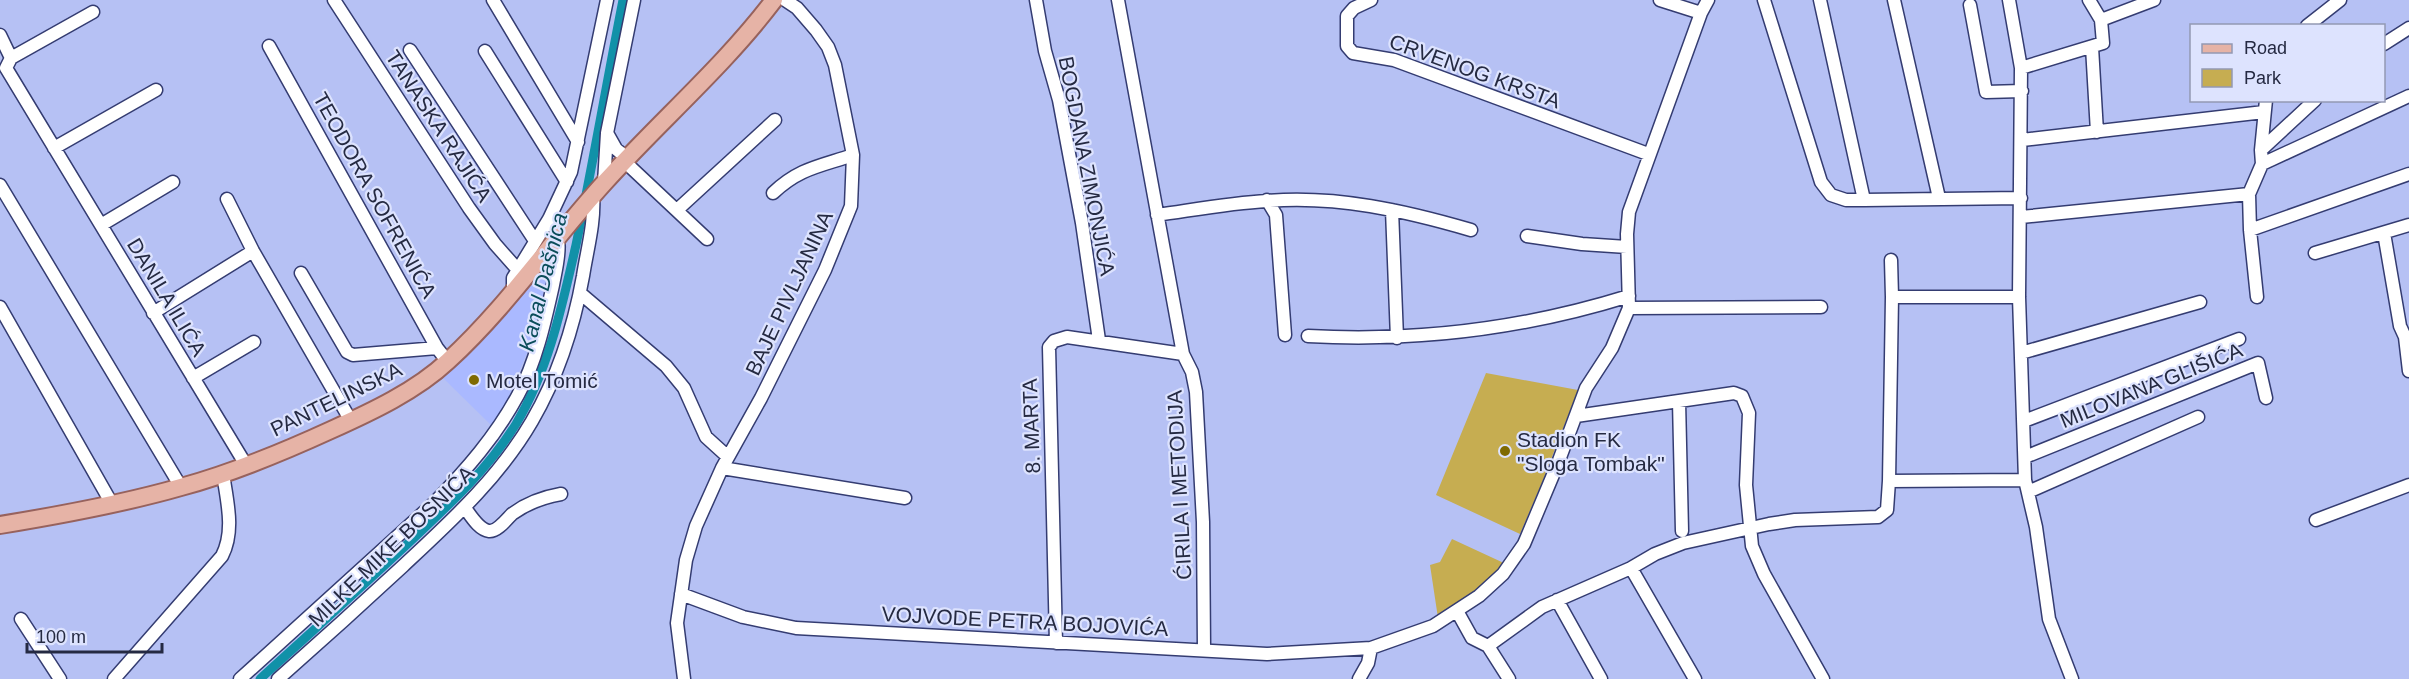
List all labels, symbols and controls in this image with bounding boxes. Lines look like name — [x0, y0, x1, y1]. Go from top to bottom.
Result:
legend — [2190, 24, 2385, 102]
street label: CRVENOG KRSTA — [1386, 29, 1564, 113]
text: Road — [2244, 38, 2287, 58]
street label: TANASKA RAJIĆA — [381, 46, 497, 206]
street label: BOGDANA ZIMONJIĆA — [1054, 54, 1120, 278]
text: Park — [2244, 68, 2282, 88]
street label: TEODORA SOFRENIĆA — [309, 88, 441, 302]
street label: BAJE PIVLJANINA — [741, 207, 837, 379]
water label: Kanal Dašnica — [514, 210, 572, 354]
street label: DANILA ILIĆA — [123, 234, 211, 360]
street label: MILOVANA GLIŠIĆA — [2057, 338, 2245, 432]
street label: PANTELINSKA — [267, 357, 405, 441]
place label: Motel Tomić — [486, 369, 598, 392]
marker: Motel Tomić — [467, 373, 481, 387]
street label: 8. MARTA — [1018, 378, 1044, 474]
street label: ĆIRILA I METODIJA — [1163, 390, 1195, 580]
place label: Stadion FK "Sloga Tombak" — [1517, 428, 1665, 475]
marker: Stadion FK "Sloga Tombak" — [1498, 444, 1512, 458]
street label: MILKE MIKE BOSNIĆA — [304, 461, 478, 631]
street label: VOJVODE PETRA BOJOVIĆA — [881, 602, 1169, 640]
scale bar — [27, 616, 162, 654]
text: 100 m — [36, 627, 86, 647]

